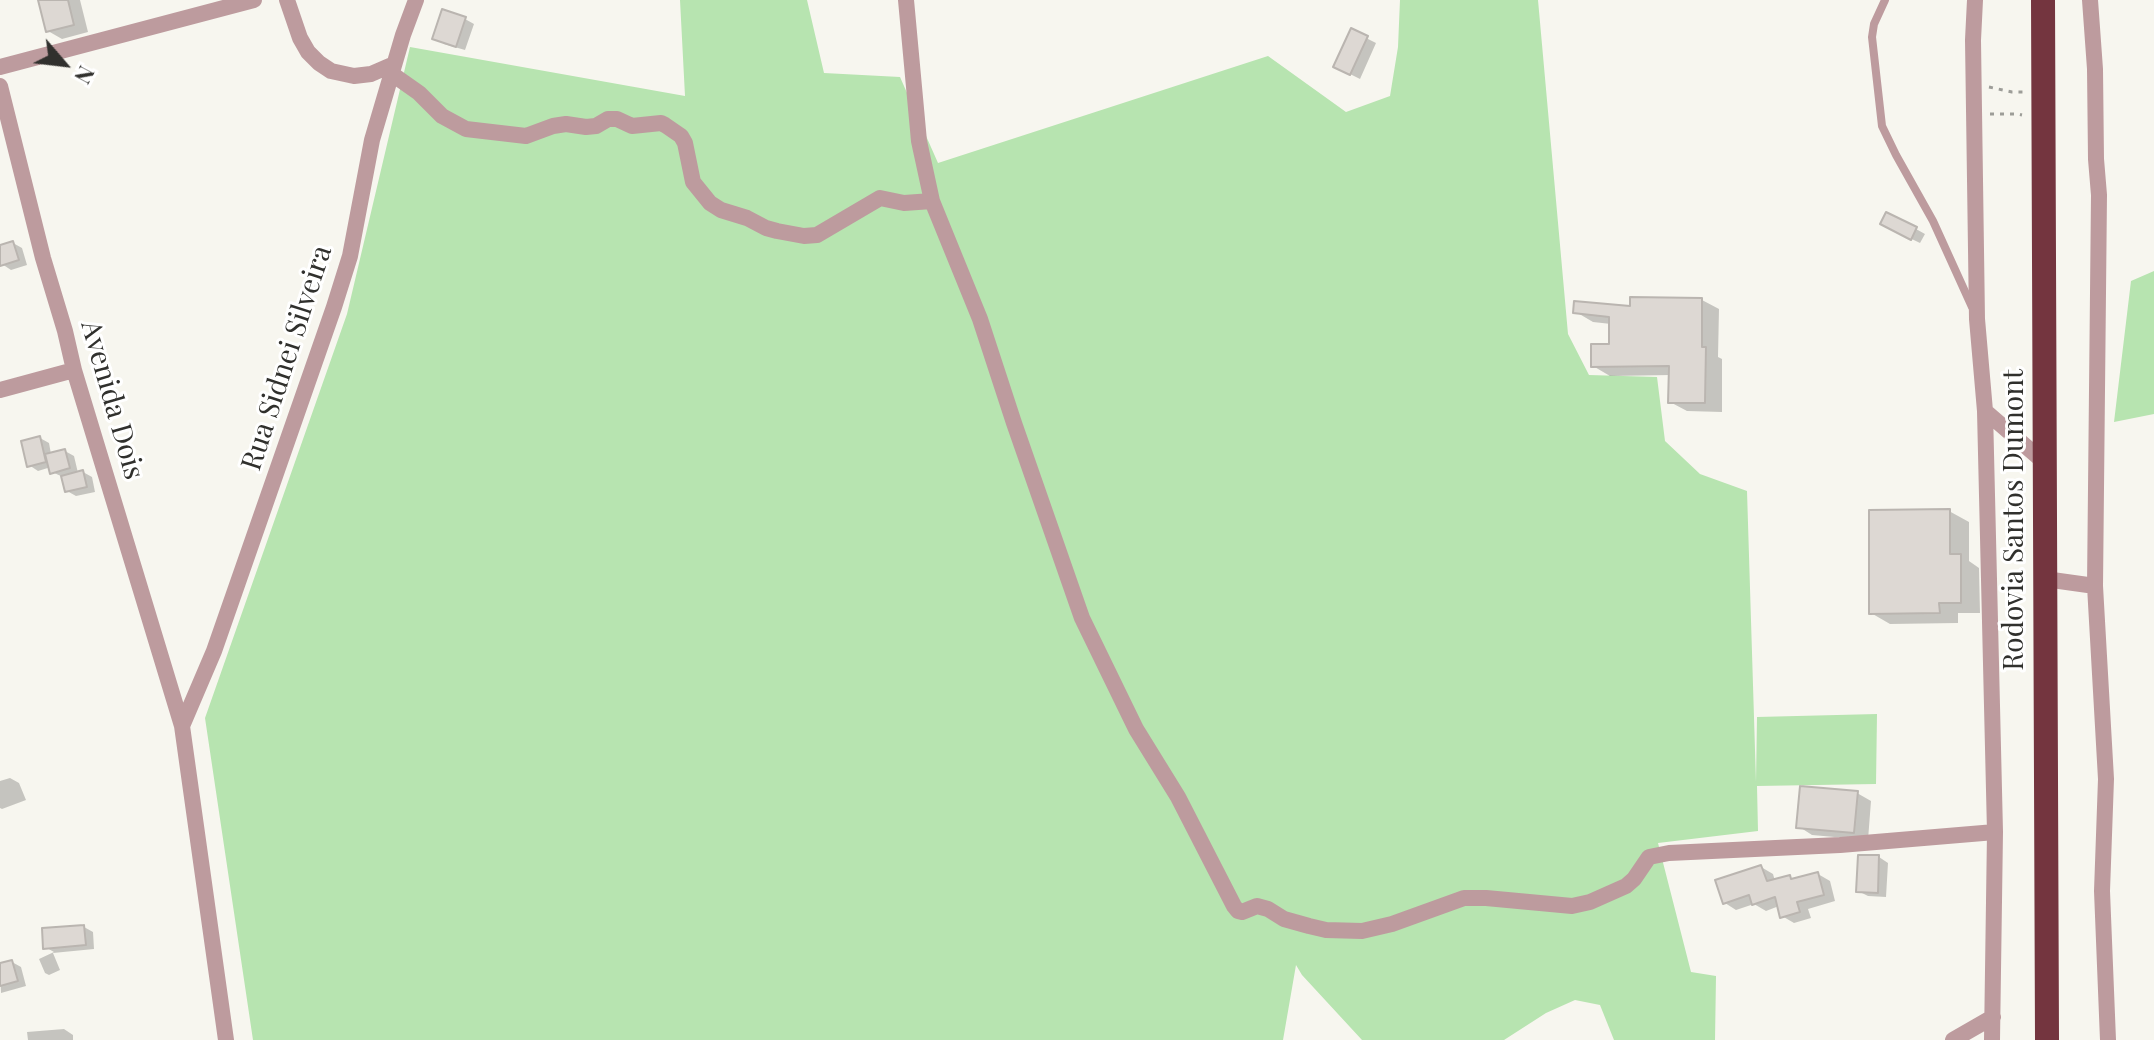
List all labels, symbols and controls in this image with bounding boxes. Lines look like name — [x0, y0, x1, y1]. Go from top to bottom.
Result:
north arrow — [24, 24, 104, 104]
text: N — [68, 61, 102, 89]
street label: Rua Sidnei Silveira — [235, 241, 339, 475]
street label: Avenida Dois — [73, 317, 151, 483]
street label: Rodovia Santos Dumont — [1997, 369, 2031, 671]

